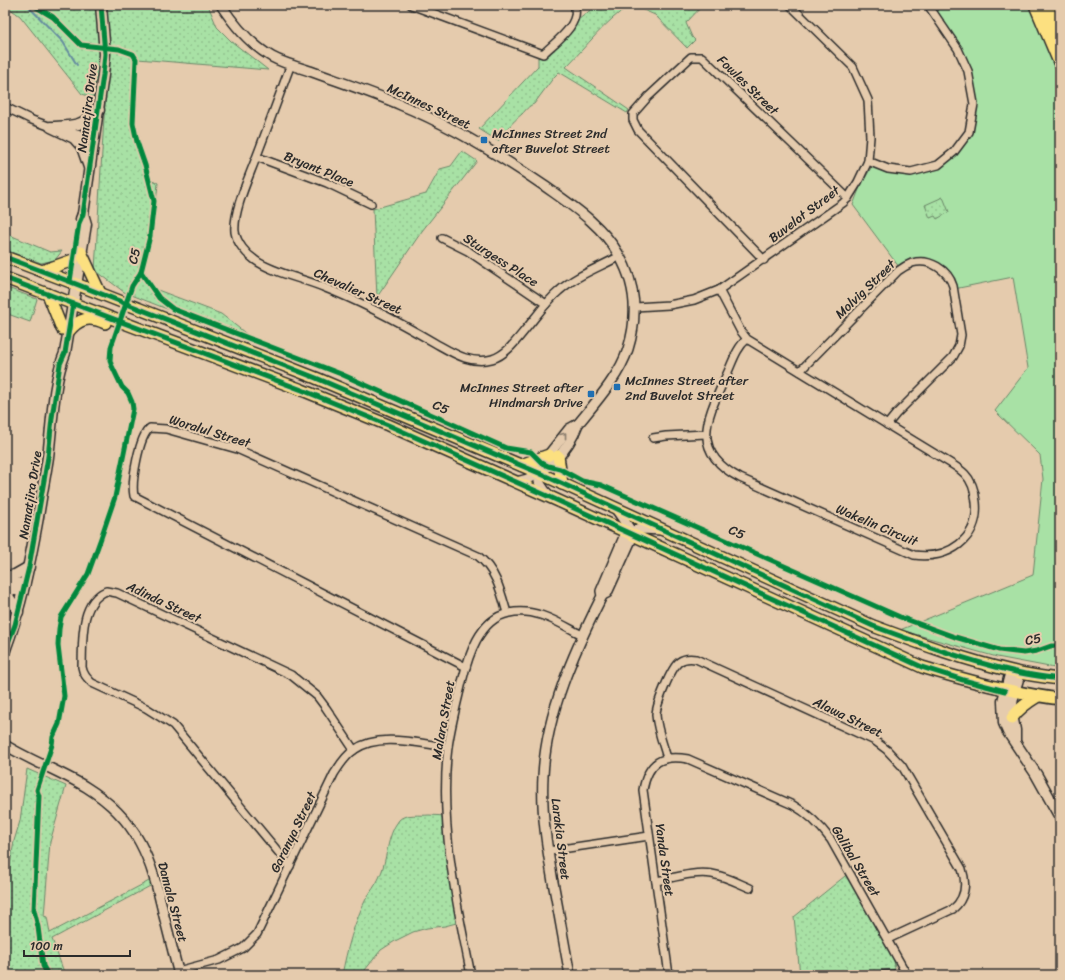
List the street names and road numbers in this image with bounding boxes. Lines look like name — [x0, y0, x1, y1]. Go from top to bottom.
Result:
street label: Fowles Street — [712, 49, 785, 121]
street label: Namatjira Drive — [70, 62, 104, 154]
street label: McInnes Street — [383, 77, 475, 136]
street label: Bryant Place — [280, 145, 358, 193]
street label: Buvelot Street — [763, 179, 845, 249]
street label: Sturgess Place — [459, 227, 544, 293]
street label: C5 — [121, 246, 147, 266]
street label: Molvig Street — [829, 253, 902, 324]
street label: Chevalier Street — [310, 261, 406, 321]
street label: C5 — [429, 393, 453, 421]
street label: Woralul Street — [166, 408, 254, 455]
street label: Namatjira Drive — [12, 449, 48, 541]
street label: Wakelin Circuit — [832, 497, 922, 553]
street label: C5 — [725, 518, 749, 546]
street label: Adinda Street — [122, 574, 206, 630]
street label: C5 — [1023, 626, 1043, 652]
street label: Malara Street — [425, 678, 461, 762]
street label: Alawa Street — [808, 690, 887, 744]
street label: Garanya Street — [263, 787, 323, 877]
street label: Larakia Street — [545, 797, 577, 881]
street label: Galibal Street — [825, 821, 887, 902]
street label: Yanda Street — [649, 822, 682, 898]
street label: Damala Street — [151, 859, 195, 945]

